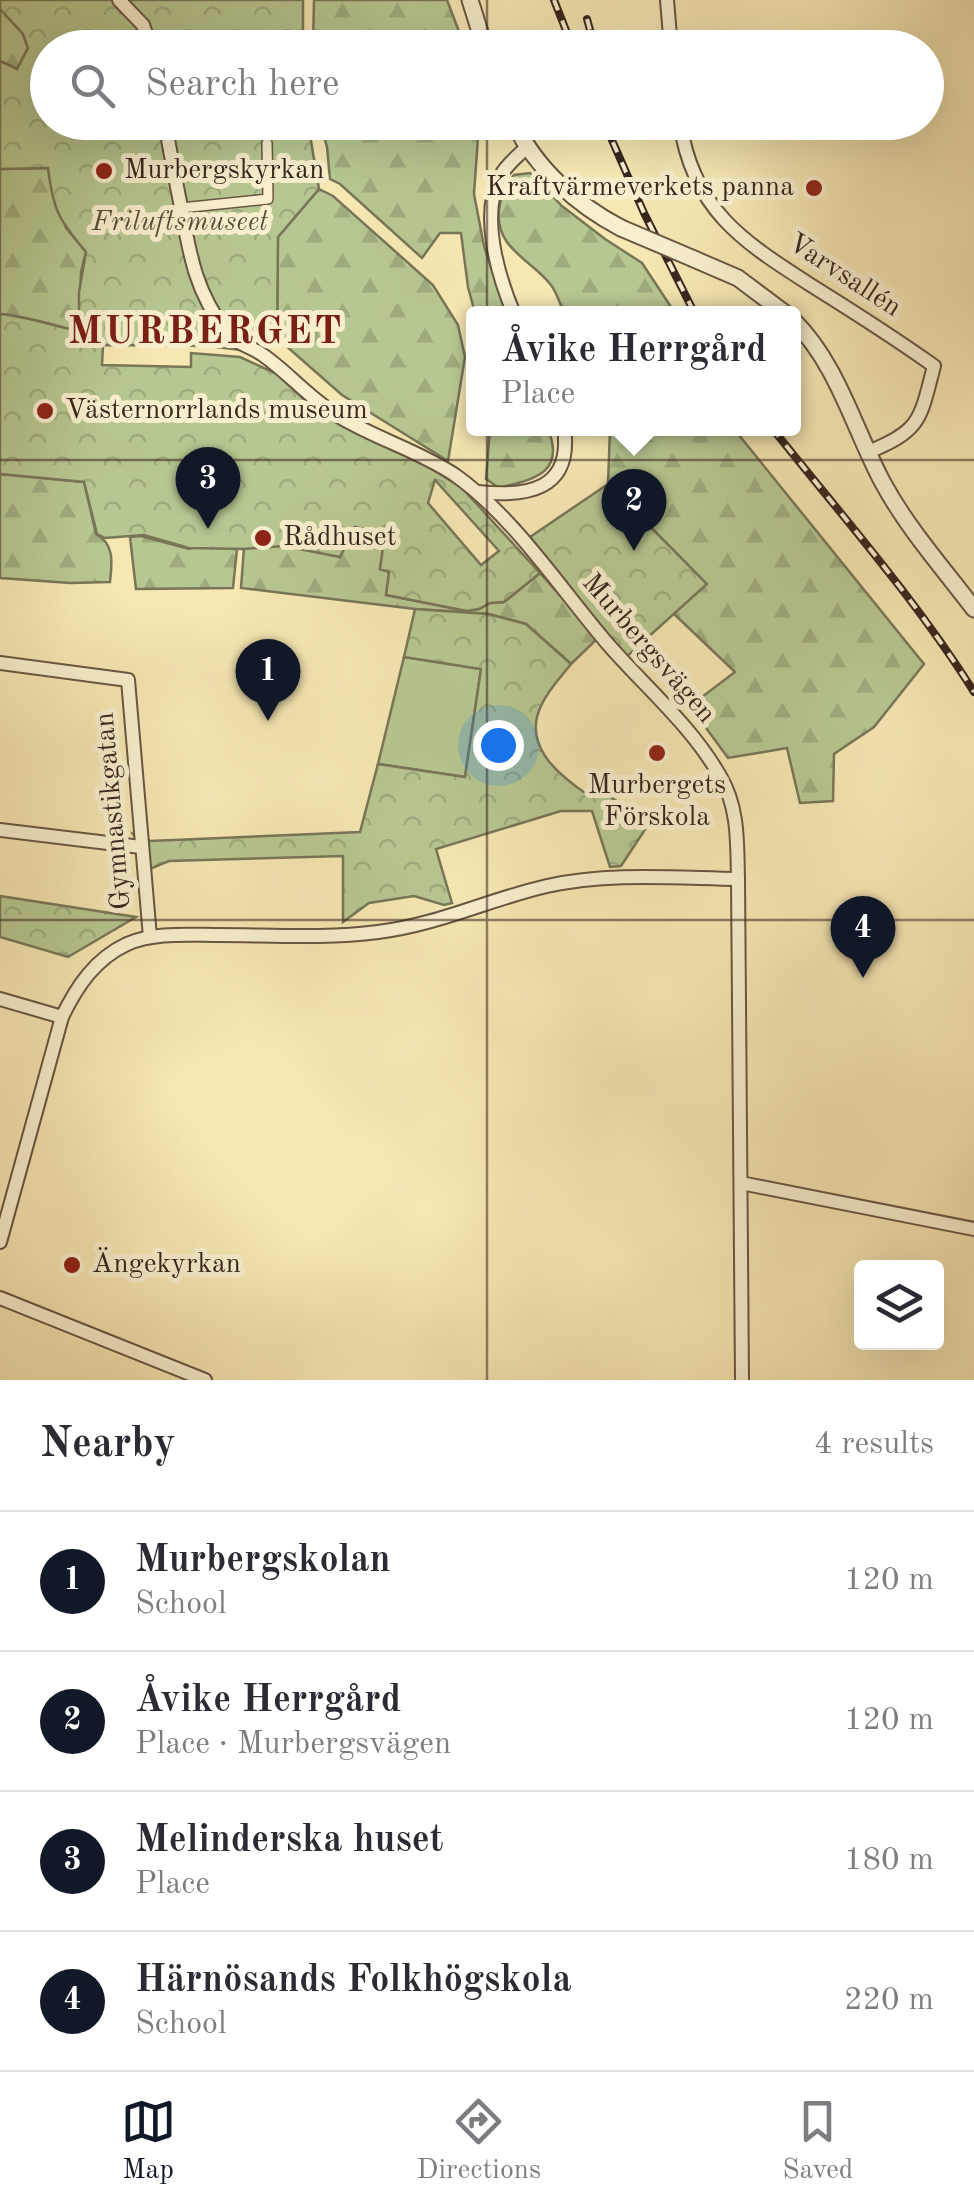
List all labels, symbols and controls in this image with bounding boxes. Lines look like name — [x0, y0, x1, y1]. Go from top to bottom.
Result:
search box — [30, 30, 944, 140]
icon: search — [65, 58, 120, 113]
text: Search here — [145, 66, 340, 104]
place label: Murbergskyrkan — [124, 157, 324, 185]
marker: Murbergskyrkan — [93, 160, 115, 182]
place label: Kraftvärmeverkets panna — [486, 174, 794, 202]
marker: Kraftvärmeverkets panna — [803, 177, 825, 199]
park label: Friluftsmuseet — [91, 209, 269, 237]
street label: Varvsallén — [782, 229, 906, 323]
popup — [466, 306, 801, 436]
district label: MURBERGET — [68, 314, 344, 352]
text: Åvike Herrgård — [500, 332, 767, 370]
text: Place — [500, 379, 575, 411]
place label: Västernorrlands museum — [65, 397, 368, 425]
marker: Västernorrlands museum — [34, 400, 56, 422]
pin: 3 — [176, 446, 240, 529]
pin: 2 — [602, 468, 666, 551]
place label: Rådhuset — [283, 524, 397, 552]
marker: Rådhuset — [252, 527, 274, 549]
street label: Murbergsvägen — [576, 569, 720, 729]
pin: 1 — [236, 638, 300, 721]
street label: Gymnastikgatan — [91, 711, 137, 911]
your location — [473, 720, 524, 771]
marker: Murbergets Förskola — [646, 742, 668, 764]
place label: Murbergets Förskola — [588, 772, 726, 832]
pin: 4 — [830, 896, 896, 978]
place label: Ängekyrkan — [92, 1247, 241, 1279]
marker: Ängekyrkan — [61, 1254, 83, 1276]
map controls — [854, 1260, 944, 1350]
button: layers — [854, 1260, 944, 1350]
text: Nearby — [40, 1424, 176, 1466]
text: 4 results — [814, 1429, 934, 1461]
text: Murbergskolan — [135, 1542, 391, 1580]
text: 1 — [63, 1565, 82, 1597]
text: 120 m — [844, 1565, 934, 1597]
text: School — [135, 1589, 227, 1621]
text: Åvike Herrgård — [135, 1682, 401, 1720]
text: 2 — [63, 1705, 82, 1737]
text: 120 m — [844, 1705, 934, 1737]
text: Place · Murbergsvägen — [135, 1729, 451, 1761]
text: Melinderska huset — [135, 1822, 444, 1860]
text: 3 — [63, 1845, 82, 1877]
text: 180 m — [844, 1845, 934, 1877]
text: Place — [135, 1869, 210, 1901]
text: Härnösands Folkhögskola — [135, 1962, 572, 2000]
text: 4 — [63, 1985, 82, 2017]
text: 220 m — [844, 1985, 934, 2017]
text: School — [135, 2009, 227, 2041]
tab: Map — [121, 2094, 176, 2189]
tab: Directions — [417, 2094, 541, 2189]
tab: Saved — [782, 2094, 853, 2189]

